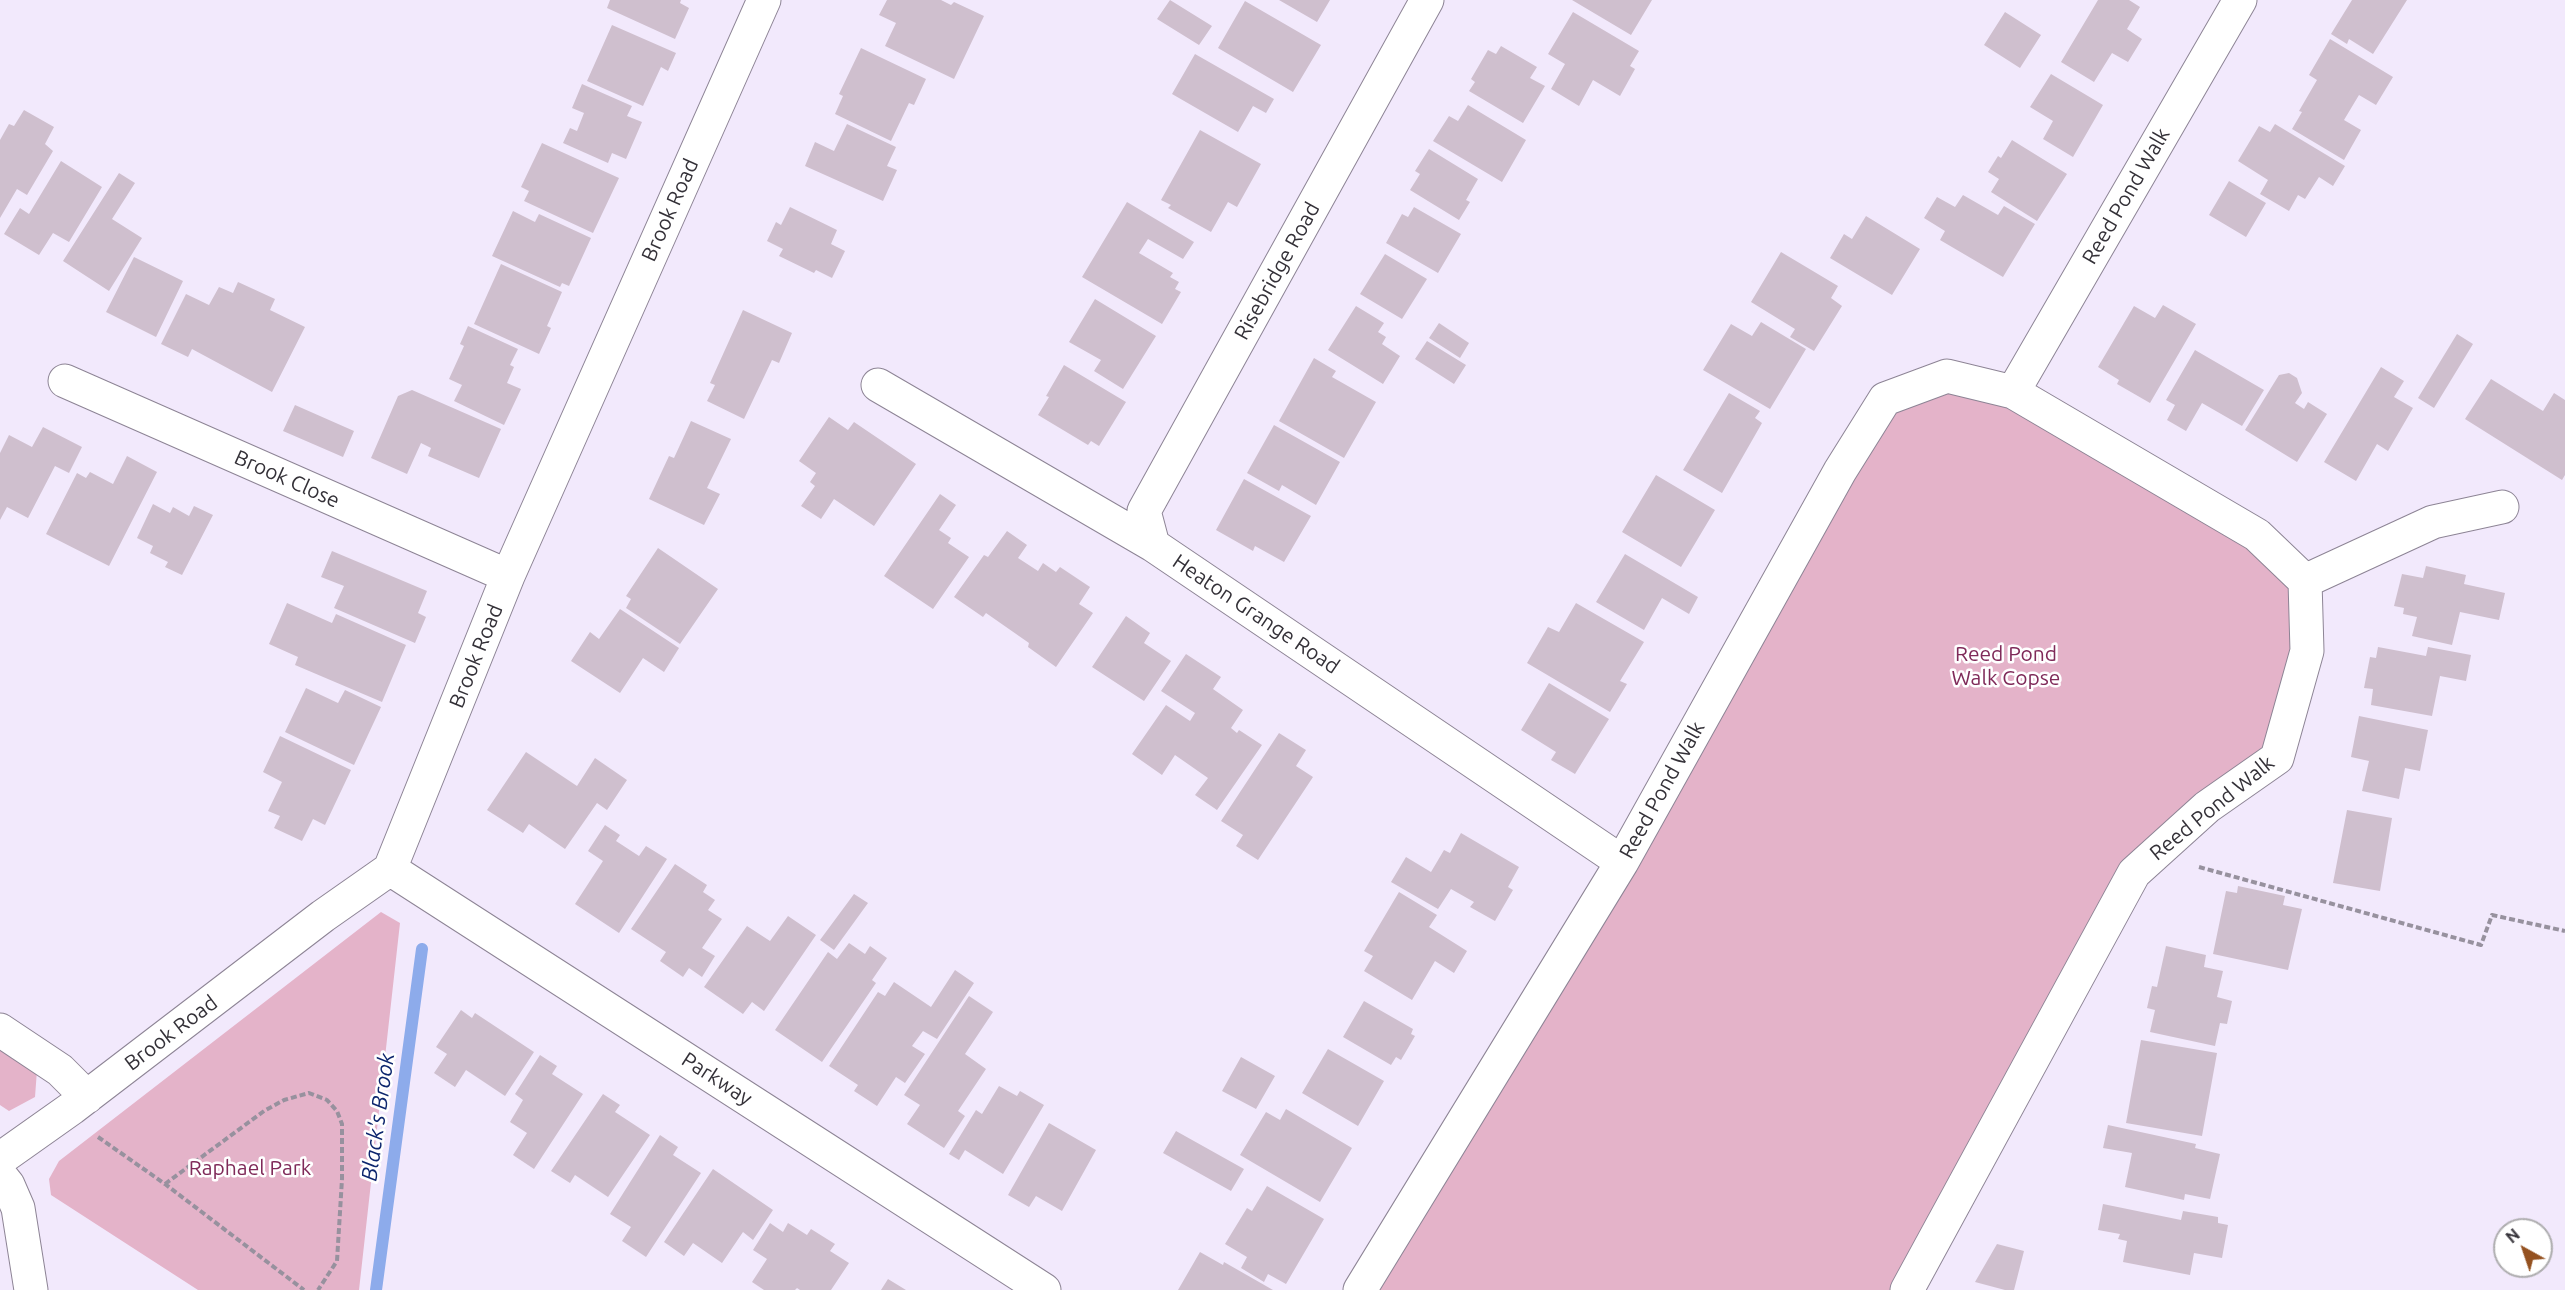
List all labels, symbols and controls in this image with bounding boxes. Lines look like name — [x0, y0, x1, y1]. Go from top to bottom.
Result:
street label: Reed Pond Walk — [2077, 123, 2175, 269]
street label: Brook Road — [636, 155, 704, 265]
street label: Risebridge Road — [1229, 198, 1325, 344]
street label: Brook Close — [230, 445, 344, 513]
street label: Heaton Grange Road — [1168, 549, 1344, 679]
street label: Brook Road — [444, 600, 508, 712]
park label: Reed Pond Walk Copse — [1952, 641, 2060, 691]
street label: Reed Pond Walk — [1614, 717, 1710, 863]
street label: Reed Pond Walk — [2145, 750, 2279, 866]
street label: Brook Road — [120, 990, 222, 1076]
street label: Parkway — [677, 1047, 757, 1111]
water label: Black's Brook — [356, 1051, 400, 1183]
park label: Raphael Park — [189, 1155, 311, 1181]
north arrow — [2493, 1218, 2553, 1278]
text: N — [2502, 1225, 2523, 1246]

